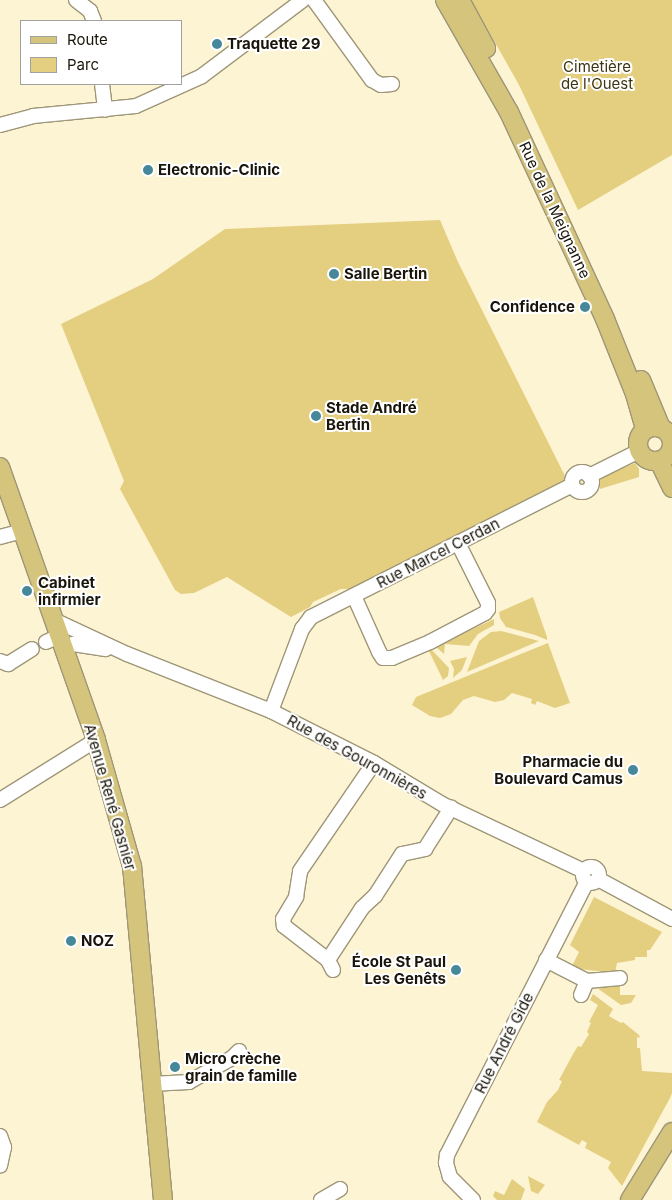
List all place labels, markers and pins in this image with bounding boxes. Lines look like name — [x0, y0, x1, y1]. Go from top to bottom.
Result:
place label: Traquette 29 — [227, 35, 320, 53]
marker: Traquette 29 — [211, 38, 223, 50]
place label: Electronic-Clinic — [158, 161, 280, 179]
marker: Electronic-Clinic — [142, 164, 154, 176]
place label: Salle Bertin — [344, 265, 427, 283]
marker: Salle Bertin — [328, 268, 340, 280]
place label: Confidence — [490, 298, 575, 316]
marker: Confidence — [579, 301, 591, 313]
place label: Stade André Bertin — [326, 398, 417, 433]
marker: Stade André Bertin — [310, 410, 322, 422]
place label: Cabinet infirmier — [38, 573, 101, 608]
marker: Cabinet infirmier — [20, 584, 34, 598]
place label: Pharmacie du Boulevard Camus — [494, 752, 623, 787]
marker: Pharmacie du Boulevard Camus — [627, 764, 639, 776]
place label: NOZ — [81, 932, 114, 950]
marker: NOZ — [65, 935, 77, 947]
place label: École St Paul Les Genêts — [352, 952, 446, 987]
marker: École St Paul Les Genêts — [450, 964, 462, 976]
place label: Micro crèche grain de famille — [185, 1049, 297, 1084]
marker: Micro crèche grain de famille — [169, 1061, 181, 1073]

